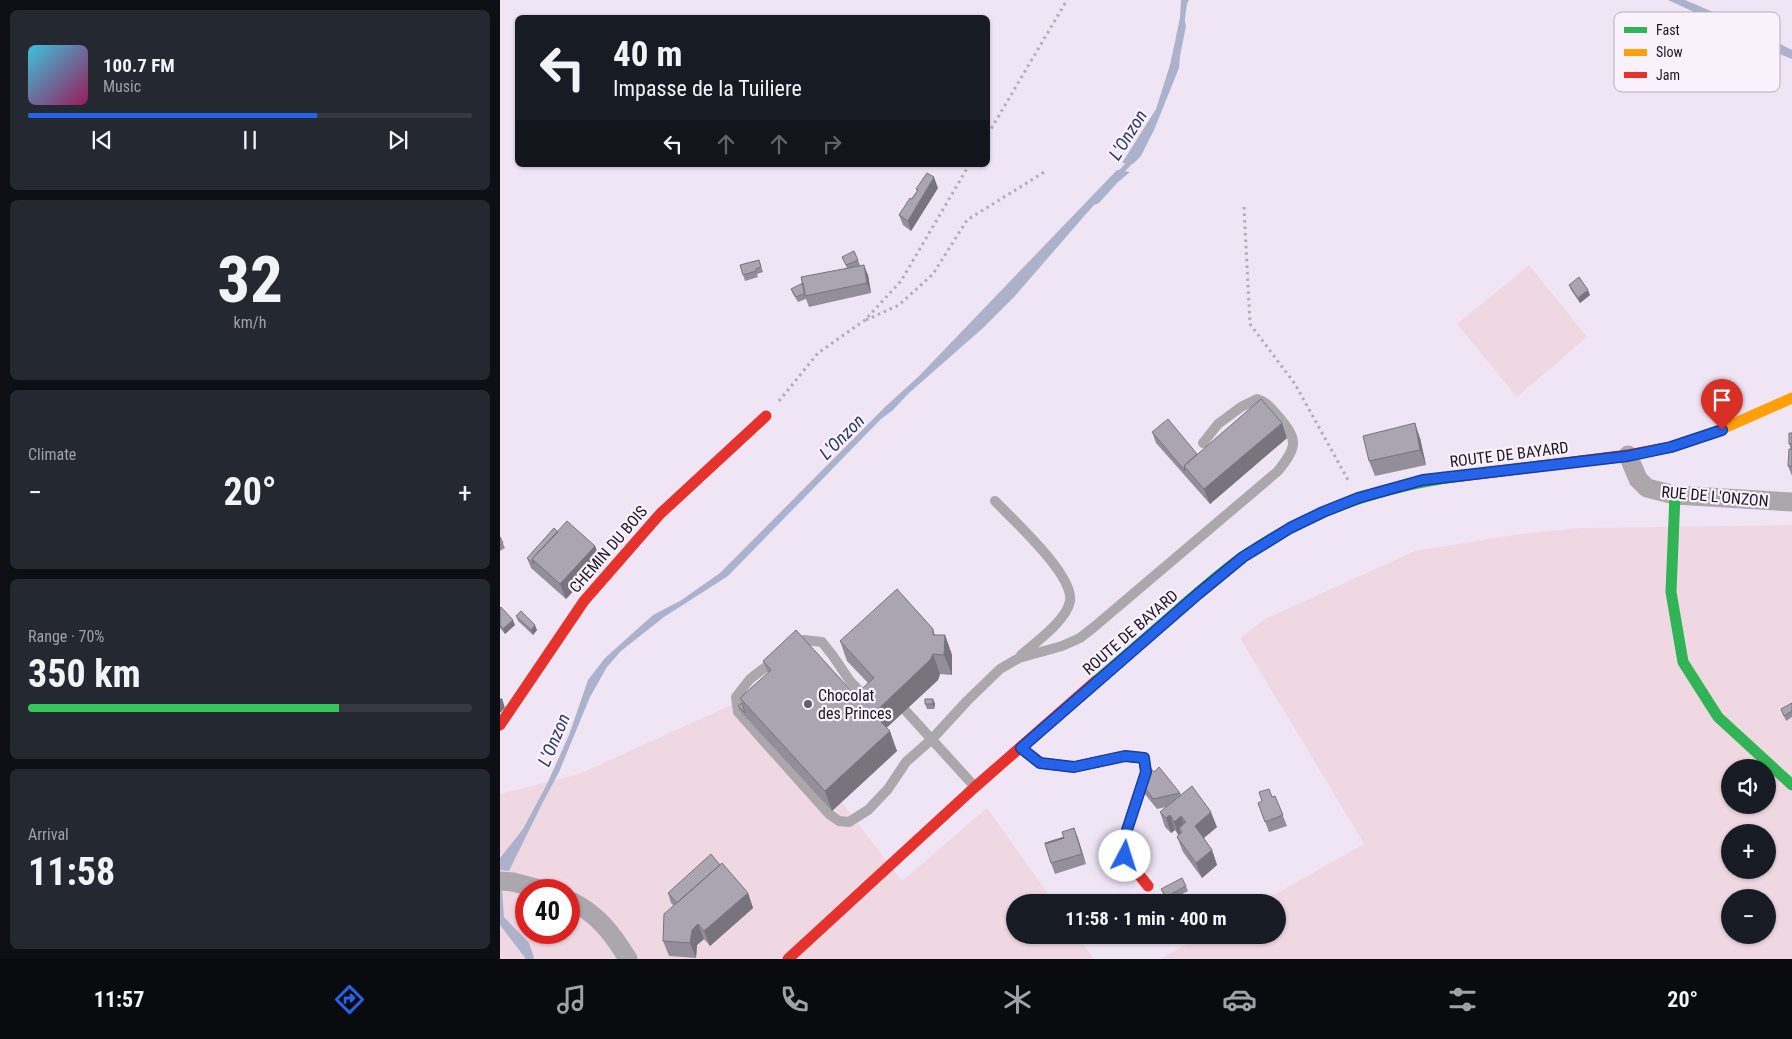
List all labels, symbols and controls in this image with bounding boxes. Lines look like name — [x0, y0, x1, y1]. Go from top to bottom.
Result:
legend — [1614, 12, 1780, 92]
text: Fast — [1656, 22, 1680, 38]
text: 40 m — [613, 34, 682, 75]
icon: left — [530, 35, 595, 100]
text: Slow — [1656, 44, 1683, 60]
text: 100.7 FM — [103, 54, 175, 77]
text: Jam — [1656, 67, 1680, 83]
text: Impasse de la Tuiliere — [613, 76, 802, 101]
text: Music — [103, 77, 141, 96]
water label: L'Onzon — [1104, 106, 1151, 164]
icon: previous — [88, 126, 116, 154]
icon: pause — [236, 126, 264, 154]
icon: next — [384, 126, 412, 154]
icon: left — [659, 130, 687, 158]
icon: ahead — [712, 130, 740, 158]
icon: ahead — [765, 130, 793, 158]
icon: right — [818, 130, 846, 158]
text: 32 — [217, 242, 283, 318]
text: km/h — [234, 313, 266, 332]
pin — [1701, 379, 1743, 430]
icon: arrive — [1708, 386, 1736, 414]
water label: L'Onzon — [815, 410, 869, 464]
street label: ROUTE DE BAYARD — [1449, 438, 1570, 471]
text: Climate — [28, 445, 76, 464]
text: 20° — [223, 470, 277, 514]
text: − — [28, 476, 42, 509]
text: + — [458, 476, 472, 509]
street label: RUE DE L'ONZON — [1661, 482, 1769, 511]
street label: CHEMIN DU BOIS — [565, 502, 651, 597]
street label: ROUTE DE BAYARD — [1079, 586, 1182, 679]
text: Range · 70% — [28, 627, 104, 646]
text: 350 km — [28, 652, 141, 696]
place label: Chocolat des Princes — [818, 686, 892, 723]
marker: Chocolat des Princes — [802, 698, 814, 710]
water label: L'Onzon — [533, 710, 574, 769]
map controls — [1721, 759, 1776, 944]
button: sound — [1721, 759, 1776, 814]
button: + — [1721, 824, 1776, 879]
text: Arrival — [28, 825, 69, 844]
position arrow — [1098, 829, 1150, 881]
text: 11:58 — [28, 850, 115, 894]
speed limit sign: 40 — [515, 879, 580, 944]
button: − — [1721, 889, 1776, 944]
text: 11:58 · 1 min · 400 m — [1065, 907, 1227, 930]
icon: directions — [332, 982, 367, 1017]
icon: music — [554, 982, 589, 1017]
icon: phone — [777, 982, 812, 1017]
icon: climate — [1000, 982, 1035, 1017]
icon: car — [1222, 982, 1257, 1017]
icon: filters — [1445, 982, 1480, 1017]
text: 11:57 — [94, 987, 144, 1012]
text: 20° — [1667, 987, 1698, 1012]

